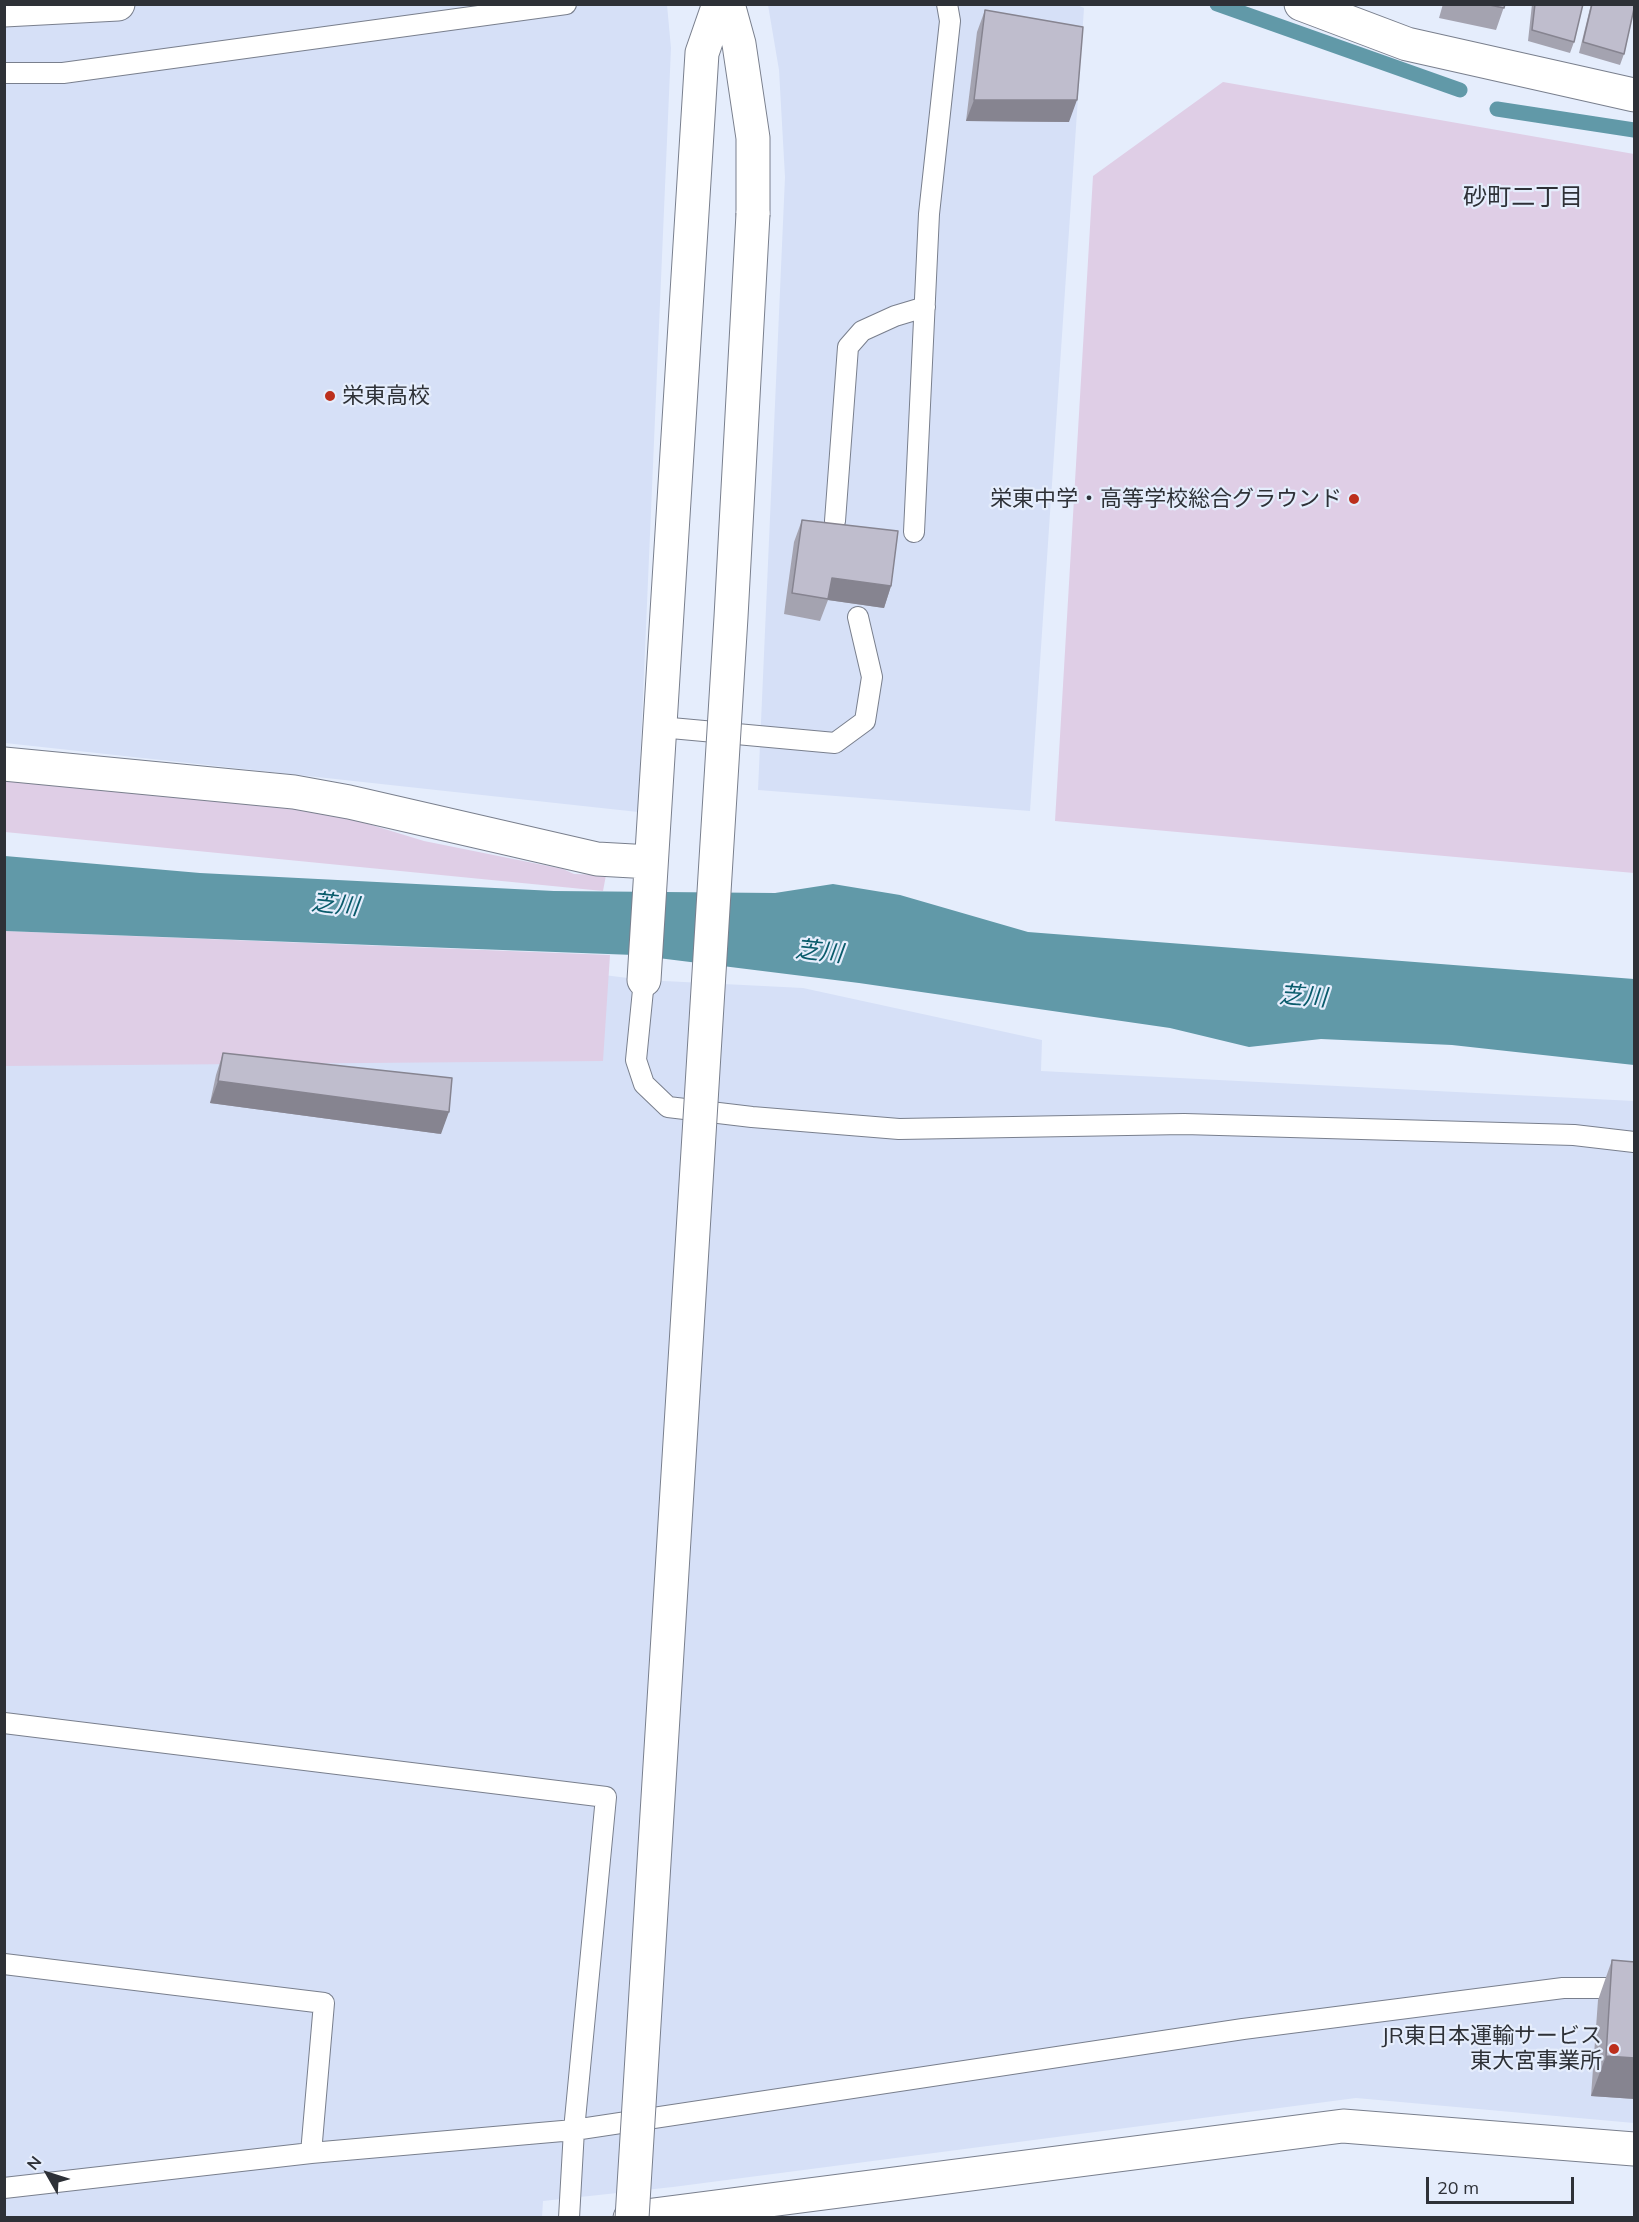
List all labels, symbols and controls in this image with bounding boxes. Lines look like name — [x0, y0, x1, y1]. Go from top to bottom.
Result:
district label: 砂町二丁目 — [1463, 184, 1583, 212]
place label: 栄東高校 — [342, 383, 430, 409]
marker: 栄東高校 — [323, 389, 337, 403]
place label: 栄東中学・高等学校総合グラウンド — [990, 486, 1342, 512]
marker: 栄東中学・高等学校総合グラウンド — [1347, 492, 1361, 506]
water label: 芝川 — [310, 888, 360, 922]
water label: 芝川 — [794, 935, 844, 969]
water label: 芝川 — [1278, 981, 1328, 1013]
place label: JR東日本運輸サービス 東大宮事業所 — [1382, 2023, 1602, 2074]
marker: JR東日本運輸サービス 東大宮事業所 — [1607, 2042, 1621, 2056]
north arrow — [18, 2144, 78, 2204]
text: N — [22, 2152, 46, 2174]
scale bar — [1429, 2165, 1578, 2203]
text: 20 m — [1437, 2176, 1479, 2199]

